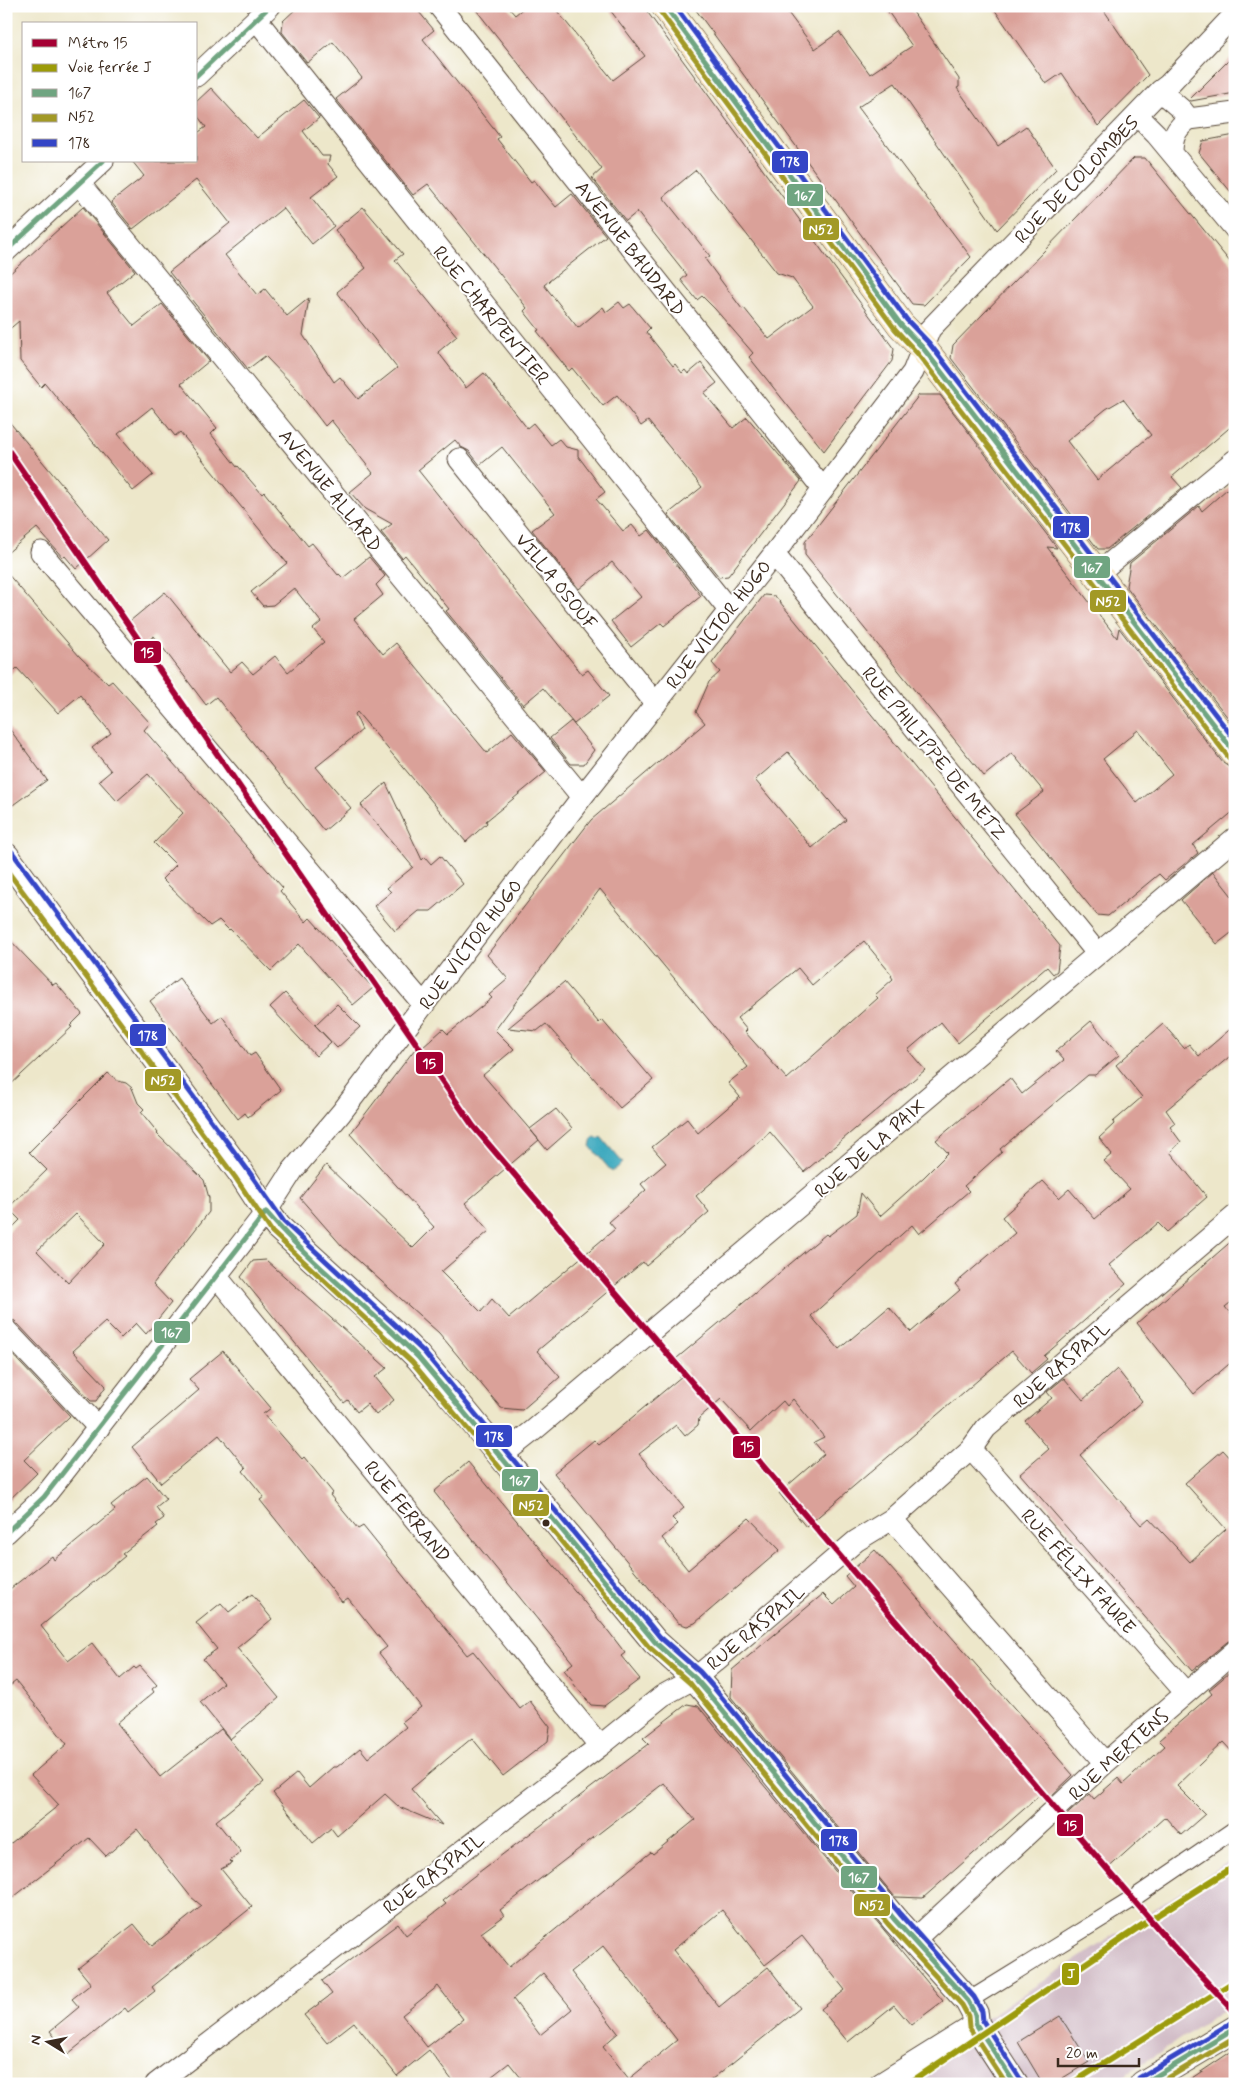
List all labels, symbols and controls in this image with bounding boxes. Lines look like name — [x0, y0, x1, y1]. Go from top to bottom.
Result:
legend — [22, 22, 198, 162]
text: Métro 15 — [68, 34, 127, 54]
text: Voie ferrée J — [68, 58, 152, 78]
text: 167 — [68, 84, 91, 104]
text: N52 — [68, 108, 95, 128]
street label: RUE DE COLOMBES — [1009, 110, 1145, 249]
text: 178 — [68, 134, 90, 154]
line badge: 178 — [771, 150, 809, 174]
text: 178 — [780, 153, 800, 171]
street label: AVENUE BAUDARD — [569, 176, 691, 322]
line badge: 167 — [786, 183, 824, 207]
text: 167 — [794, 187, 816, 205]
line badge: N52 — [802, 217, 840, 241]
text: N52 — [808, 221, 834, 239]
street label: RUE CHARPENTIER — [427, 241, 555, 391]
street label: AVENUE ALLARD — [273, 424, 387, 558]
line badge: 178 — [1052, 515, 1090, 539]
text: 178 — [1061, 519, 1081, 537]
street label: VILLA OSOUF — [509, 529, 602, 635]
street label: RUE VICTOR HUGO — [661, 555, 777, 695]
line badge: 167 — [1073, 555, 1111, 579]
text: 167 — [1081, 559, 1103, 577]
line badge: N52 — [1089, 589, 1127, 613]
text: N52 — [1095, 593, 1121, 611]
line badge: 15 — [133, 640, 162, 664]
text: 15 — [140, 644, 154, 662]
street label: RUE PHILIPPE DE METZ — [856, 662, 1012, 846]
street label: RUE VICTOR HUGO — [414, 875, 529, 1015]
line badge: 178 — [129, 1023, 167, 1047]
text: 178 — [138, 1027, 158, 1045]
line badge: 15 — [415, 1051, 444, 1075]
text: 15 — [422, 1055, 436, 1073]
line badge: N52 — [144, 1068, 182, 1092]
text: N52 — [150, 1072, 176, 1090]
street label: RUE DE LA PAIX — [809, 1094, 931, 1204]
street label: RUE RASPAIL — [1008, 1316, 1116, 1414]
line badge: 167 — [153, 1320, 191, 1344]
text: 167 — [161, 1324, 183, 1342]
line badge: 178 — [475, 1424, 513, 1448]
text: 178 — [484, 1428, 504, 1446]
line badge: 15 — [732, 1435, 761, 1459]
text: 15 — [740, 1438, 754, 1456]
street label: RUE FERRAND — [358, 1456, 456, 1568]
line badge: 167 — [501, 1468, 539, 1492]
text: 167 — [509, 1472, 531, 1490]
line badge: N52 — [512, 1493, 550, 1517]
text: N52 — [518, 1497, 544, 1515]
street label: RUE FÉLIX FAURE — [1015, 1503, 1142, 1640]
unlabelled marker — [541, 1518, 551, 1528]
street label: RUE RASPAIL — [702, 1580, 810, 1677]
street label: RUE MERTENS — [1064, 1703, 1175, 1807]
line badge: 15 — [1056, 1813, 1084, 1837]
text: 15 — [1063, 1817, 1077, 1835]
street label: RUE RASPAIL — [378, 1828, 490, 1921]
line badge: 178 — [820, 1828, 858, 1852]
text: 178 — [829, 1832, 849, 1850]
line badge: 167 — [840, 1865, 878, 1889]
text: 167 — [848, 1869, 870, 1887]
line badge: N52 — [853, 1893, 891, 1917]
text: N52 — [859, 1897, 885, 1915]
line badge: J — [1061, 1962, 1080, 1986]
text: J — [1067, 1965, 1075, 1983]
north arrow — [22, 2018, 72, 2068]
text: N — [27, 2034, 46, 2046]
scale bar — [1058, 2035, 1140, 2067]
text: 20 m — [1066, 2044, 1098, 2064]

